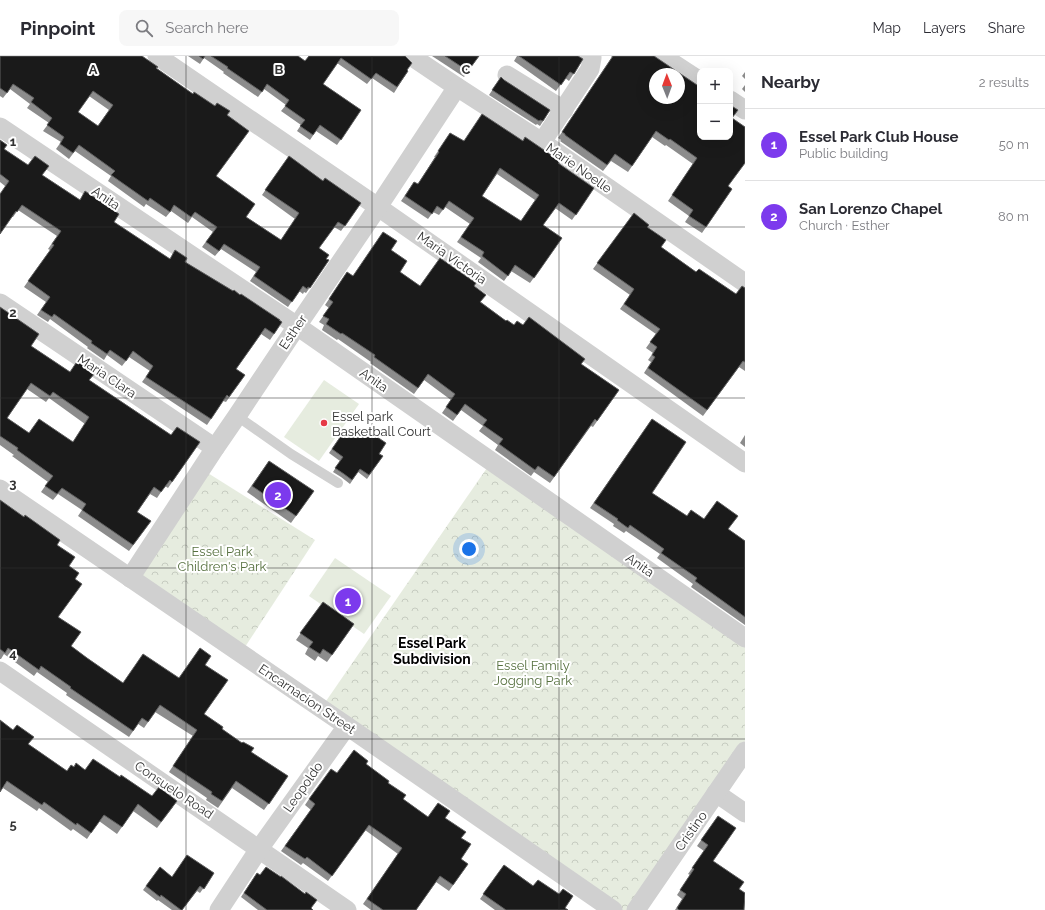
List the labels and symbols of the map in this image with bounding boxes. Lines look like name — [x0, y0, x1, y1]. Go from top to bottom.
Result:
text: A — [89, 62, 98, 77]
text: B — [275, 62, 284, 77]
text: C — [462, 62, 471, 77]
north arrow — [649, 68, 685, 104]
text: 1 — [10, 134, 17, 149]
street label: Marie Noelle — [543, 140, 615, 196]
street label: Anita — [89, 183, 123, 213]
street label: Maria Victoria — [415, 229, 489, 287]
text: 2 — [9, 305, 17, 320]
street label: Esther — [276, 312, 310, 352]
street label: Maria Clara — [75, 351, 139, 401]
street label: Anita — [357, 365, 391, 395]
place label: Essel park Basketball Court — [332, 409, 432, 439]
marker: Essel park Basketball Court — [319, 418, 329, 428]
text: 3 — [9, 476, 17, 491]
pin: 2 — [265, 480, 291, 510]
your location — [459, 539, 479, 559]
park label: Essel Park Children's Park — [178, 544, 267, 574]
street label: Anita — [623, 550, 657, 580]
pin: 1 — [335, 586, 361, 616]
district label: Essel Park Subdivision — [393, 635, 471, 667]
text: 4 — [9, 646, 17, 661]
park label: Essel Family Jogging Park — [494, 658, 572, 688]
street label: Encarnacion Street — [256, 661, 359, 737]
street label: Consuelo Road — [132, 758, 216, 822]
street label: Leopoldo — [280, 759, 326, 815]
street label: Cristino — [672, 808, 710, 854]
text: 5 — [9, 817, 17, 832]

